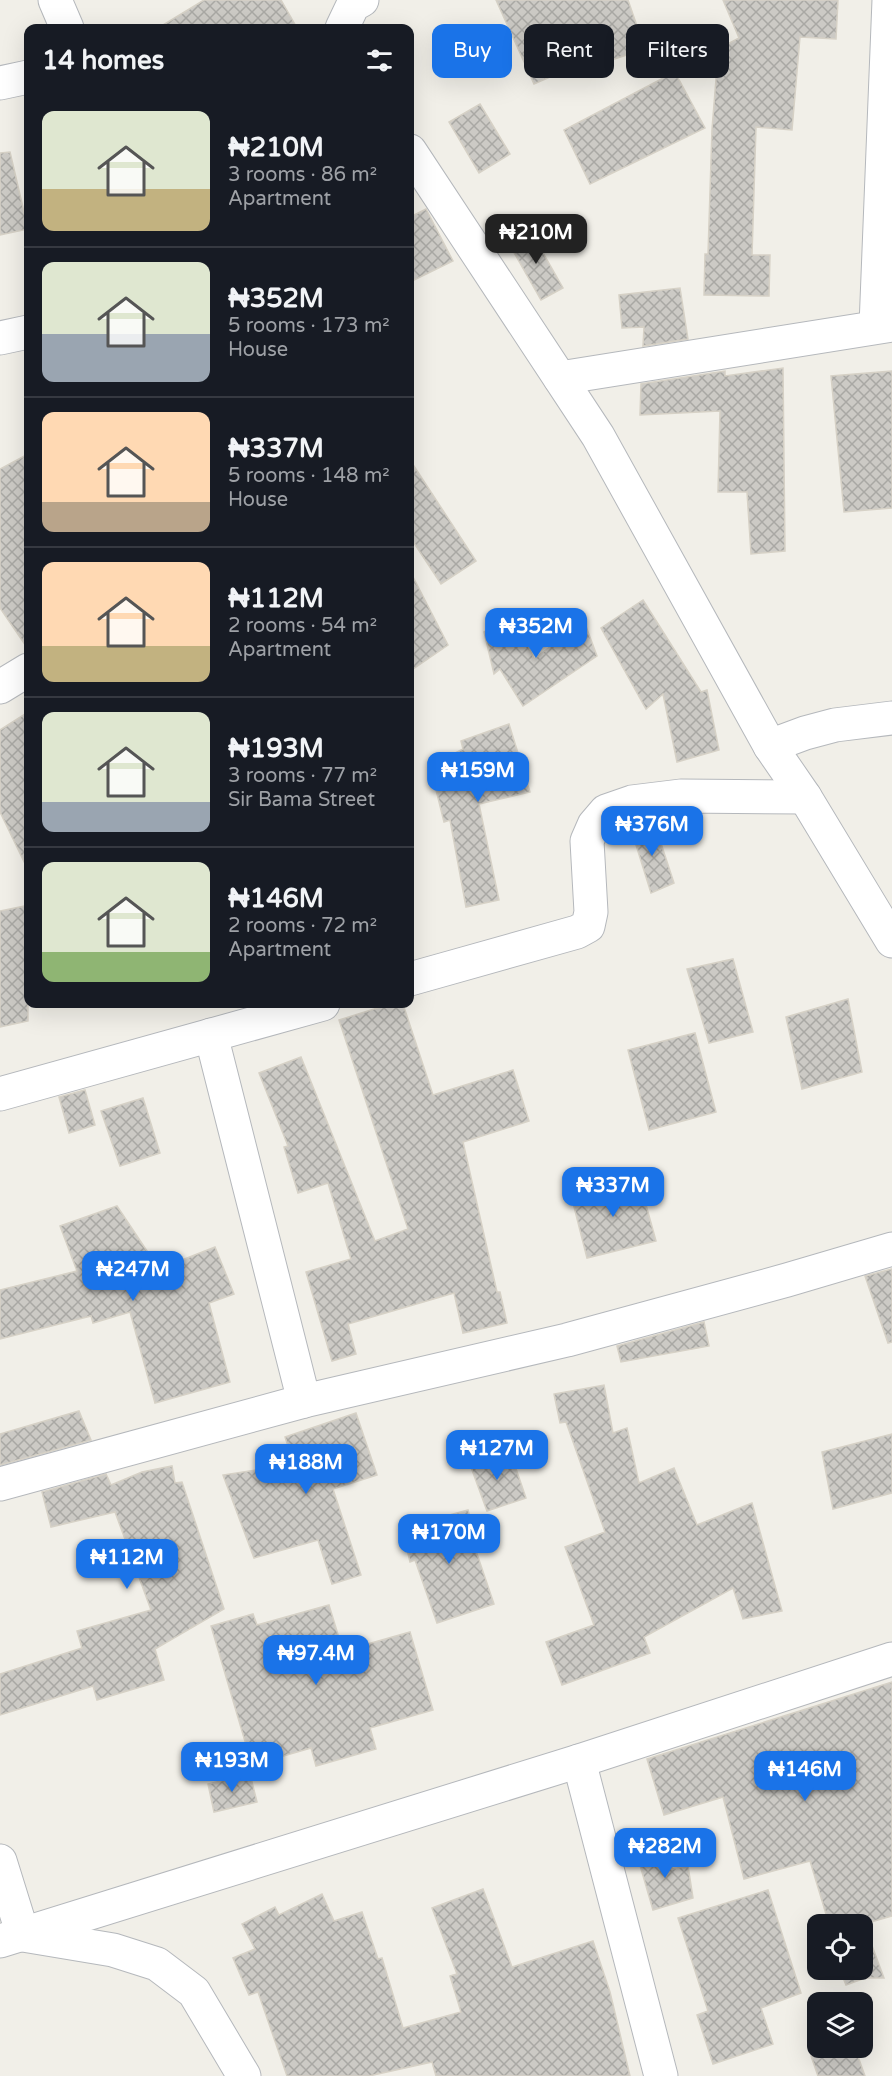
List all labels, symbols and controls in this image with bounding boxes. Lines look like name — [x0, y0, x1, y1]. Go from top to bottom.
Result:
chip: Buy — [432, 24, 512, 78]
chip: Rent — [524, 24, 614, 78]
chip: Filters — [626, 24, 729, 78]
icon: filters — [363, 44, 396, 77]
text: 14 homes — [42, 45, 164, 76]
text: ₦210M — [228, 132, 324, 163]
icon: home — [90, 135, 162, 207]
text: 3 rooms · 86 m² — [228, 163, 377, 187]
text: Apartment — [228, 187, 331, 211]
pin: ₦210M — [494, 214, 578, 265]
text: ₦210M — [499, 221, 573, 245]
text: ₦352M — [228, 283, 324, 314]
icon: home — [90, 286, 162, 358]
text: 5 rooms · 173 m² — [228, 314, 390, 338]
text: House — [228, 338, 288, 362]
text: ₦337M — [228, 433, 324, 464]
icon: home — [90, 436, 162, 508]
text: 5 rooms · 148 m² — [228, 464, 390, 488]
text: House — [228, 488, 288, 512]
text: ₦112M — [228, 583, 324, 614]
icon: home — [90, 586, 162, 658]
pin: ₦352M — [494, 608, 578, 659]
text: 2 rooms · 54 m² — [228, 614, 377, 638]
text: ₦352M — [499, 615, 573, 639]
text: Apartment — [228, 638, 331, 662]
text: ₦193M — [228, 733, 324, 764]
icon: home — [90, 736, 162, 808]
pin: ₦159M — [436, 752, 520, 803]
text: ₦159M — [441, 759, 515, 783]
text: 3 rooms · 77 m² — [228, 764, 377, 788]
text: Sir Bama Street — [228, 788, 375, 812]
pin: ₦376M — [610, 806, 694, 857]
text: ₦376M — [615, 813, 689, 837]
text: ₦146M — [228, 883, 324, 914]
icon: home — [90, 886, 162, 958]
text: 2 rooms · 72 m² — [228, 914, 377, 938]
text: Apartment — [228, 938, 331, 962]
pin: ₦337M — [571, 1167, 655, 1218]
text: ₦337M — [576, 1174, 650, 1198]
pin: ₦247M — [91, 1251, 175, 1302]
text: ₦247M — [96, 1258, 170, 1282]
pin: ₦127M — [455, 1430, 539, 1481]
text: ₦127M — [460, 1437, 534, 1461]
pin: ₦188M — [264, 1444, 348, 1495]
text: ₦188M — [269, 1451, 343, 1475]
pin: ₦170M — [407, 1514, 491, 1565]
text: ₦170M — [412, 1521, 486, 1545]
pin: ₦112M — [85, 1539, 169, 1590]
text: ₦112M — [90, 1546, 164, 1570]
pin: ₦97.4M — [267, 1635, 365, 1686]
text: ₦97.4M — [277, 1642, 355, 1666]
pin: ₦193M — [190, 1742, 274, 1793]
text: ₦193M — [195, 1749, 269, 1773]
pin: ₦146M — [763, 1751, 847, 1802]
text: ₦146M — [768, 1758, 842, 1782]
pin: ₦282M — [623, 1828, 707, 1879]
text: ₦282M — [628, 1835, 702, 1859]
map controls — [807, 1914, 873, 2058]
button: locate — [807, 1914, 873, 1980]
button: layers — [807, 1992, 873, 2058]

